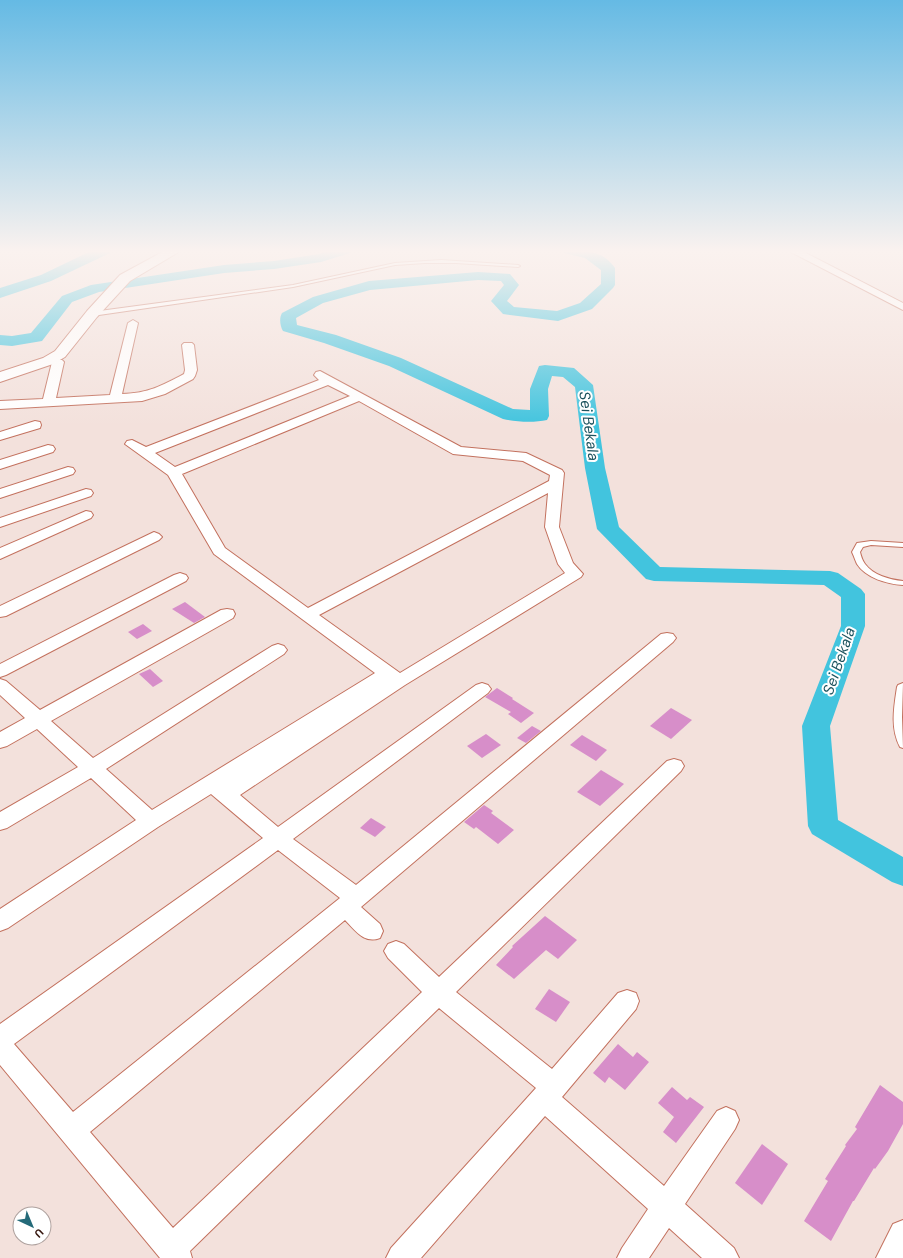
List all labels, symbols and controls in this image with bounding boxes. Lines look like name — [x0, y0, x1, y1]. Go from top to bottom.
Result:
water label: Sei Bekala — [574, 390, 604, 462]
water label: Sei Bekala — [818, 625, 860, 697]
north arrow — [12, 1206, 52, 1246]
text: U — [31, 1226, 47, 1241]

